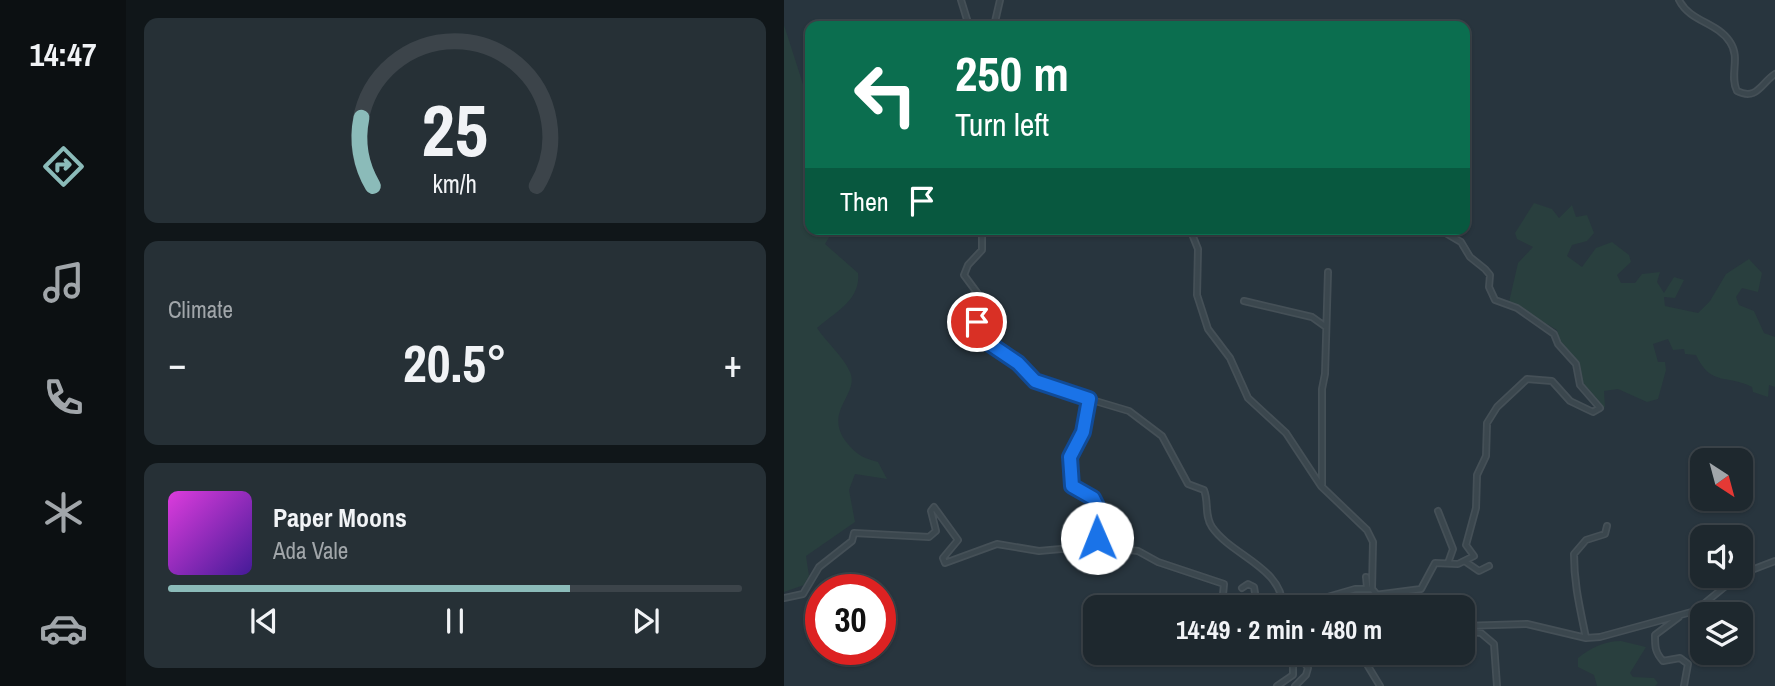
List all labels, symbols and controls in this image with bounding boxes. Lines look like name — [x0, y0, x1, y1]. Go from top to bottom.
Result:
text: 14:47 — [29, 33, 97, 76]
text: 250 m — [955, 40, 1069, 106]
icon: left — [840, 49, 931, 140]
text: 25 — [422, 82, 488, 180]
text: Turn left — [955, 103, 1049, 146]
icon: directions — [39, 142, 88, 191]
text: km/h — [433, 167, 477, 201]
icon: arrive — [903, 182, 941, 220]
text: Then — [840, 184, 889, 219]
icon: music — [39, 258, 88, 307]
pin — [947, 292, 1007, 352]
text: Climate — [168, 294, 233, 325]
icon: arrive — [958, 303, 996, 341]
text: 20.5° — [403, 328, 507, 398]
text: − — [168, 338, 186, 389]
text: + — [724, 338, 742, 389]
icon: phone — [39, 373, 88, 422]
north arrow — [1690, 448, 1754, 511]
map controls — [1690, 448, 1753, 665]
icon: climate — [39, 488, 88, 537]
text: Paper Moons — [273, 500, 407, 535]
position arrow — [1060, 501, 1134, 575]
button: sound — [1690, 525, 1753, 588]
text: Ada Vale — [273, 535, 348, 566]
speed limit sign: 30 — [805, 574, 896, 665]
icon: previous — [245, 602, 283, 640]
icon: pause — [436, 602, 474, 640]
icon: next — [627, 602, 665, 640]
button: layers — [1690, 602, 1753, 665]
icon: car — [39, 604, 88, 653]
text: 14:49 · 2 min · 480 m — [1176, 612, 1382, 647]

